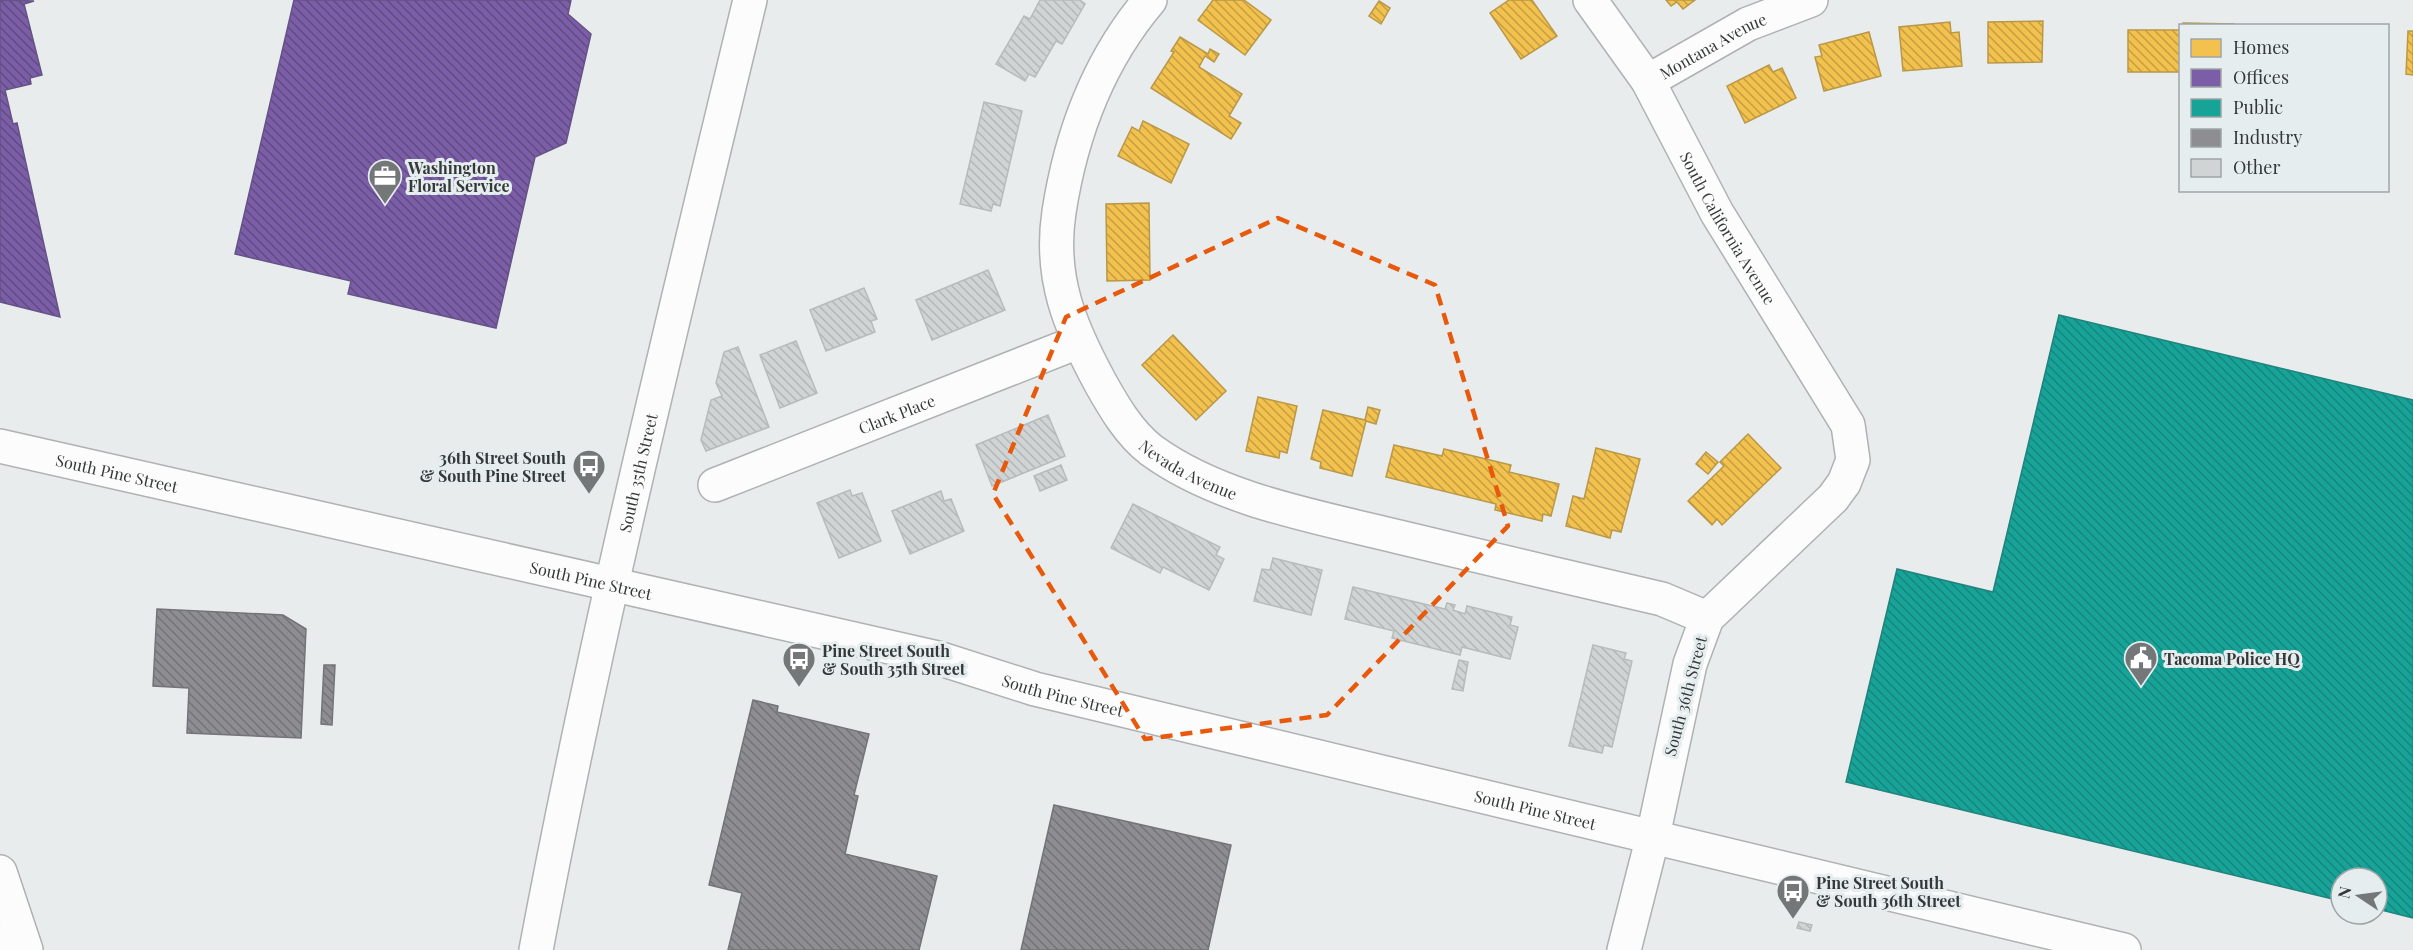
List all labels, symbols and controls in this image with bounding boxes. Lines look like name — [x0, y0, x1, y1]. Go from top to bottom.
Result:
street label: Montana Avenue — [1655, 8, 1769, 83]
legend — [2179, 24, 2389, 192]
text: Homes — [2233, 35, 2289, 59]
text: Offices — [2233, 65, 2289, 89]
text: Public — [2233, 95, 2283, 119]
text: Industry — [2233, 125, 2302, 149]
street label: South California Avenue — [1676, 148, 1781, 308]
text: Other — [2233, 155, 2280, 179]
place label: Washington Floral Service — [407, 157, 510, 196]
office icon: Washington Floral Service — [367, 158, 403, 205]
street label: Clark Place — [855, 389, 938, 438]
street label: South 35th Street — [613, 411, 661, 534]
street label: Nevada Avenue — [1135, 435, 1240, 504]
place label: 36th Street South & South Pine Street — [420, 447, 566, 486]
street label: South Pine Street — [54, 448, 180, 496]
bus stop icon: 36th Street South & South Pine Street — [571, 448, 607, 495]
street label: South Pine Street — [528, 556, 654, 604]
street label: South 36th Street — [1659, 633, 1711, 758]
place label: Pine Street South & South 35th Street — [822, 640, 966, 679]
public building icon: Tacoma Police HQ — [2123, 640, 2159, 687]
bus stop icon: Pine Street South & South 35th Street — [781, 641, 817, 688]
place label: Tacoma Police HQ — [2164, 648, 2300, 669]
street label: South Pine Street — [1000, 669, 1126, 720]
street label: South Pine Street — [1472, 784, 1599, 834]
north arrow — [2329, 866, 2389, 926]
place label: Pine Street South & South 36th Street — [1816, 872, 1961, 911]
bus stop icon: Pine Street South & South 36th Street — [1775, 873, 1811, 920]
text: N — [2332, 884, 2356, 901]

